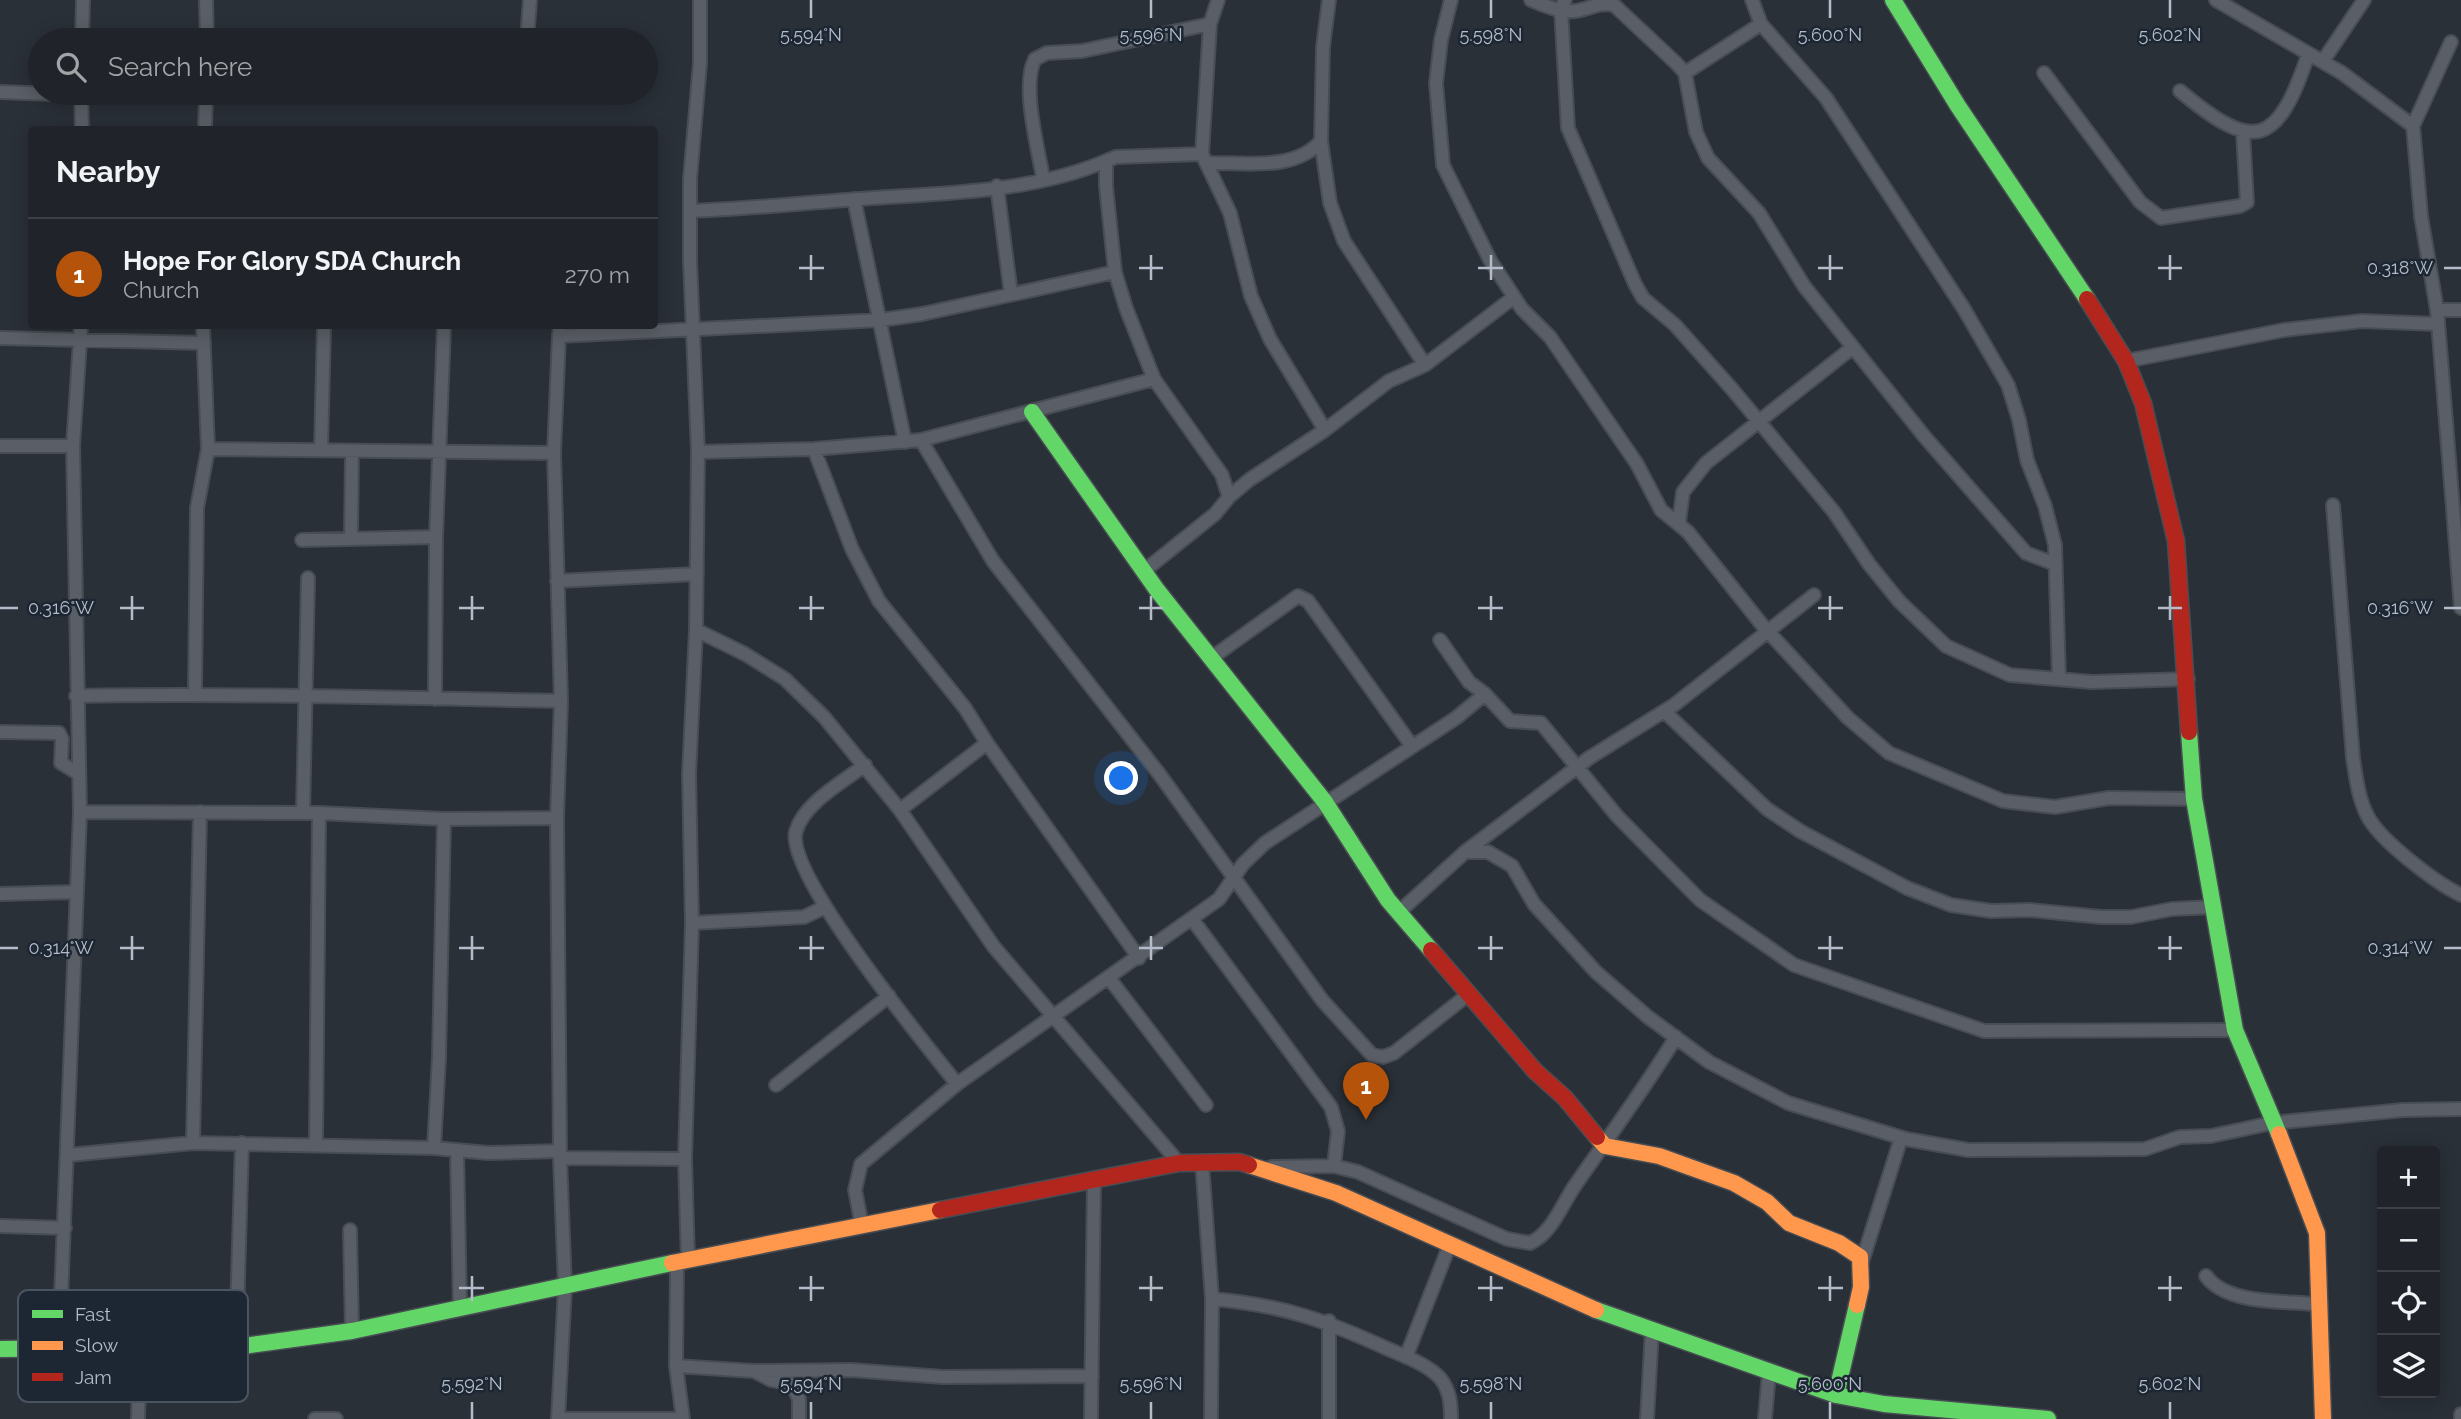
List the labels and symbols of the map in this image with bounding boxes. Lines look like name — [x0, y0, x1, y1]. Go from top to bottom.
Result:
text: 5.594°N — [780, 24, 842, 45]
text: 5.596°N — [1119, 24, 1183, 45]
text: 5.598°N — [1460, 24, 1522, 45]
text: 5.600°N — [1798, 24, 1862, 45]
text: 5.602°N — [2139, 24, 2201, 45]
text: 0.318°W — [2367, 257, 2433, 278]
text: 0.316°W — [28, 597, 94, 618]
text: 0.316°W — [2367, 597, 2433, 618]
your location — [1104, 761, 1138, 795]
text: 0.314°W — [29, 937, 94, 958]
text: 0.314°W — [2368, 937, 2433, 958]
pin: 1 — [1343, 1062, 1389, 1120]
legend — [18, 1290, 248, 1402]
text: Fast — [75, 1303, 111, 1325]
text: Slow — [75, 1334, 119, 1356]
text: Jam — [75, 1366, 112, 1388]
text: 5.592°N — [441, 1373, 503, 1394]
text: 5.594°N — [780, 1373, 842, 1394]
text: 5.596°N — [1119, 1373, 1183, 1394]
text: 5.598°N — [1460, 1373, 1522, 1394]
text: 5.600°N — [1798, 1373, 1862, 1394]
text: 5.602°N — [2139, 1373, 2201, 1394]

